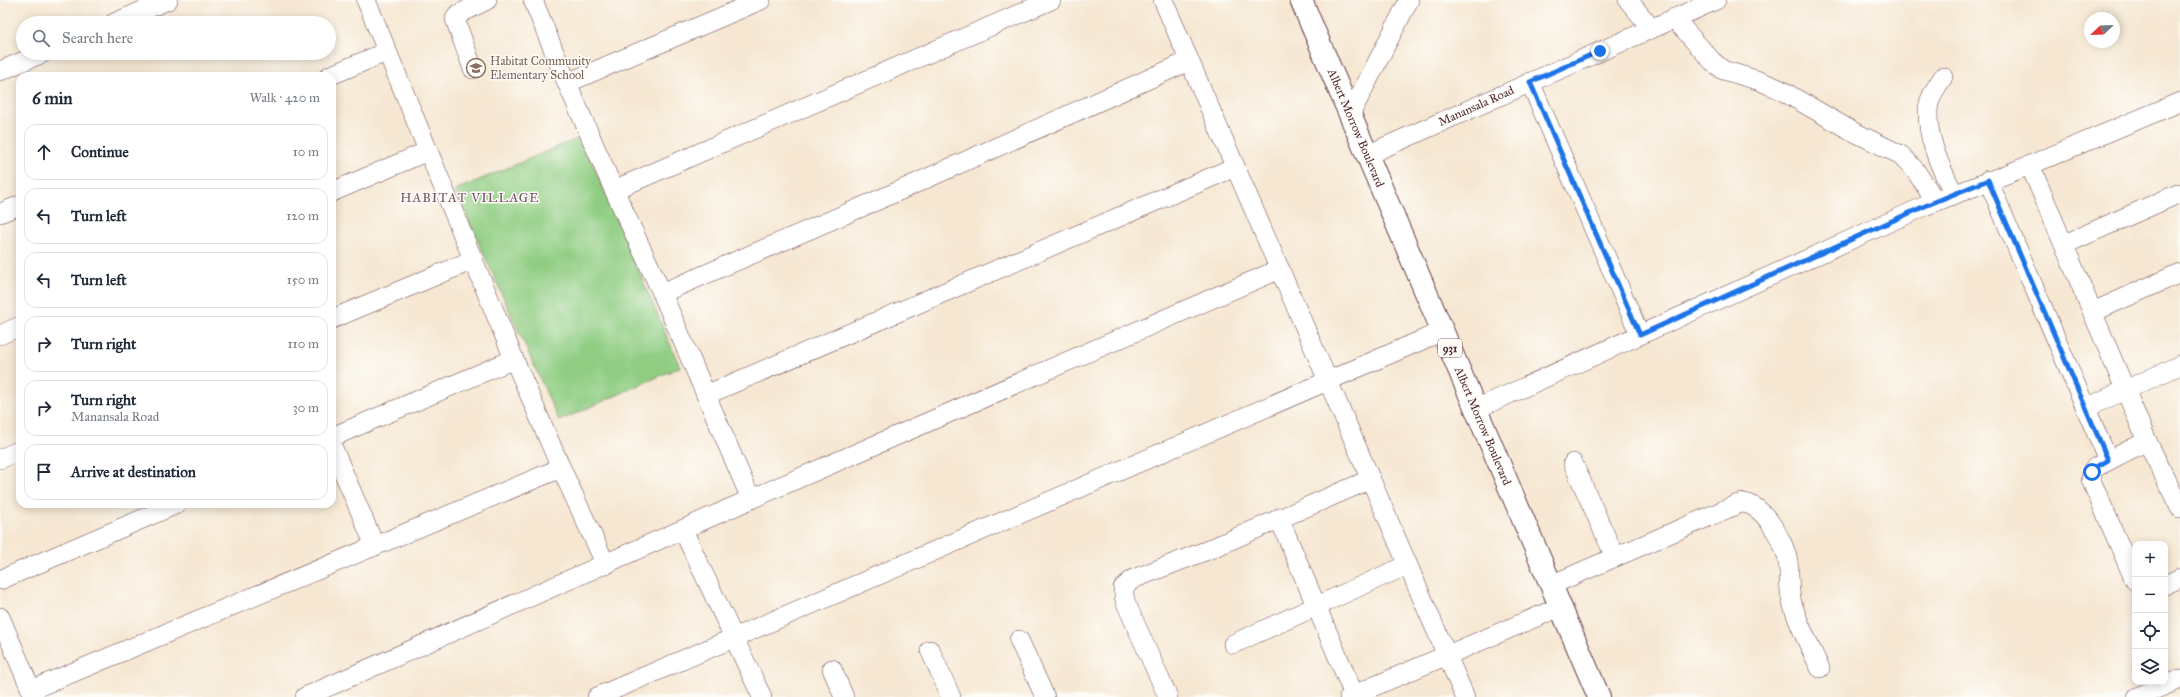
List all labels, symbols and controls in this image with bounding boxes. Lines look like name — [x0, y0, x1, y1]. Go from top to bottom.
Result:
north arrow — [2084, 12, 2120, 48]
search box — [16, 16, 336, 60]
icon: search — [30, 27, 52, 49]
text: Search here — [62, 29, 133, 47]
route end — [1591, 42, 1609, 60]
place label: Habitat Community Elementary School — [490, 54, 591, 82]
school or university icon: Habitat Community Elementary School — [465, 57, 487, 79]
street label: Albert Morrow Boulevard — [1324, 66, 1387, 189]
street label: Manansala Road — [1436, 83, 1516, 129]
text: 6 min — [32, 88, 73, 109]
text: Walk · 420 m — [250, 90, 320, 106]
icon: ahead — [33, 141, 55, 163]
text: Continue — [71, 143, 129, 161]
text: 10 m — [293, 144, 319, 160]
district label: HABITAT VILLAGE — [400, 190, 540, 206]
icon: left — [33, 205, 55, 227]
text: Turn left — [71, 207, 127, 225]
text: 120 m — [286, 208, 319, 224]
icon: left — [33, 269, 55, 291]
text: Turn left — [71, 271, 127, 289]
text: 150 m — [287, 272, 319, 288]
icon: right — [33, 333, 55, 355]
text: Turn right — [71, 335, 136, 353]
text: 110 m — [287, 336, 319, 352]
road number: 931 — [1438, 339, 1462, 357]
street label: Albert Morrow Boulevard — [1451, 364, 1514, 487]
text: Turn right — [71, 391, 136, 409]
icon: right — [33, 397, 55, 419]
text: 30 m — [293, 400, 319, 416]
text: Manansala Road — [71, 409, 159, 425]
icon: arrive — [33, 461, 55, 483]
text: Arrive at destination — [71, 463, 196, 481]
route start — [2083, 463, 2101, 481]
map controls — [2132, 541, 2168, 685]
button: + — [2132, 541, 2168, 577]
button: − — [2132, 577, 2168, 613]
button: locate — [2132, 613, 2168, 649]
button: layers — [2132, 649, 2168, 685]

